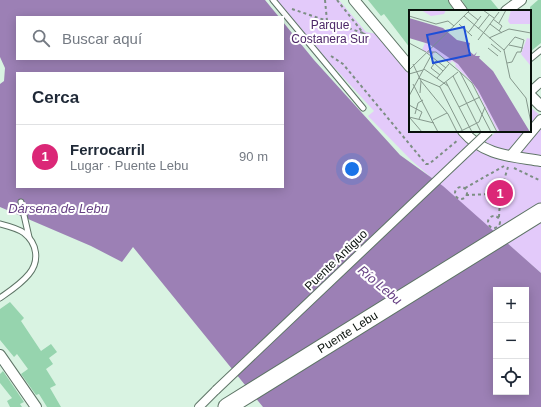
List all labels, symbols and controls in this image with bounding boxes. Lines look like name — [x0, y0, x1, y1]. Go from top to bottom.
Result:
inset map — [409, 10, 531, 132]
search box — [16, 16, 284, 60]
park label: Parque Costanera Sur — [291, 18, 369, 46]
icon: search — [30, 27, 52, 49]
text: Buscar aquí — [62, 30, 142, 47]
text: Cerca — [32, 88, 79, 107]
text: Ferrocarril — [70, 141, 145, 158]
text: 1 — [41, 149, 49, 164]
text: 90 m — [239, 149, 268, 164]
text: Lugar · Puente Lebu — [70, 158, 189, 173]
your location — [342, 159, 362, 179]
pin: 1 — [487, 178, 513, 208]
water label: Dársena de Lebu — [8, 201, 108, 216]
street label: Puente Antiguo — [302, 226, 370, 293]
water label: Río Lebu — [355, 262, 405, 308]
map controls — [493, 287, 529, 395]
button: + — [493, 287, 529, 323]
street label: Puente Lebu — [315, 308, 380, 356]
button: − — [493, 323, 529, 359]
button: locate — [493, 359, 529, 395]

